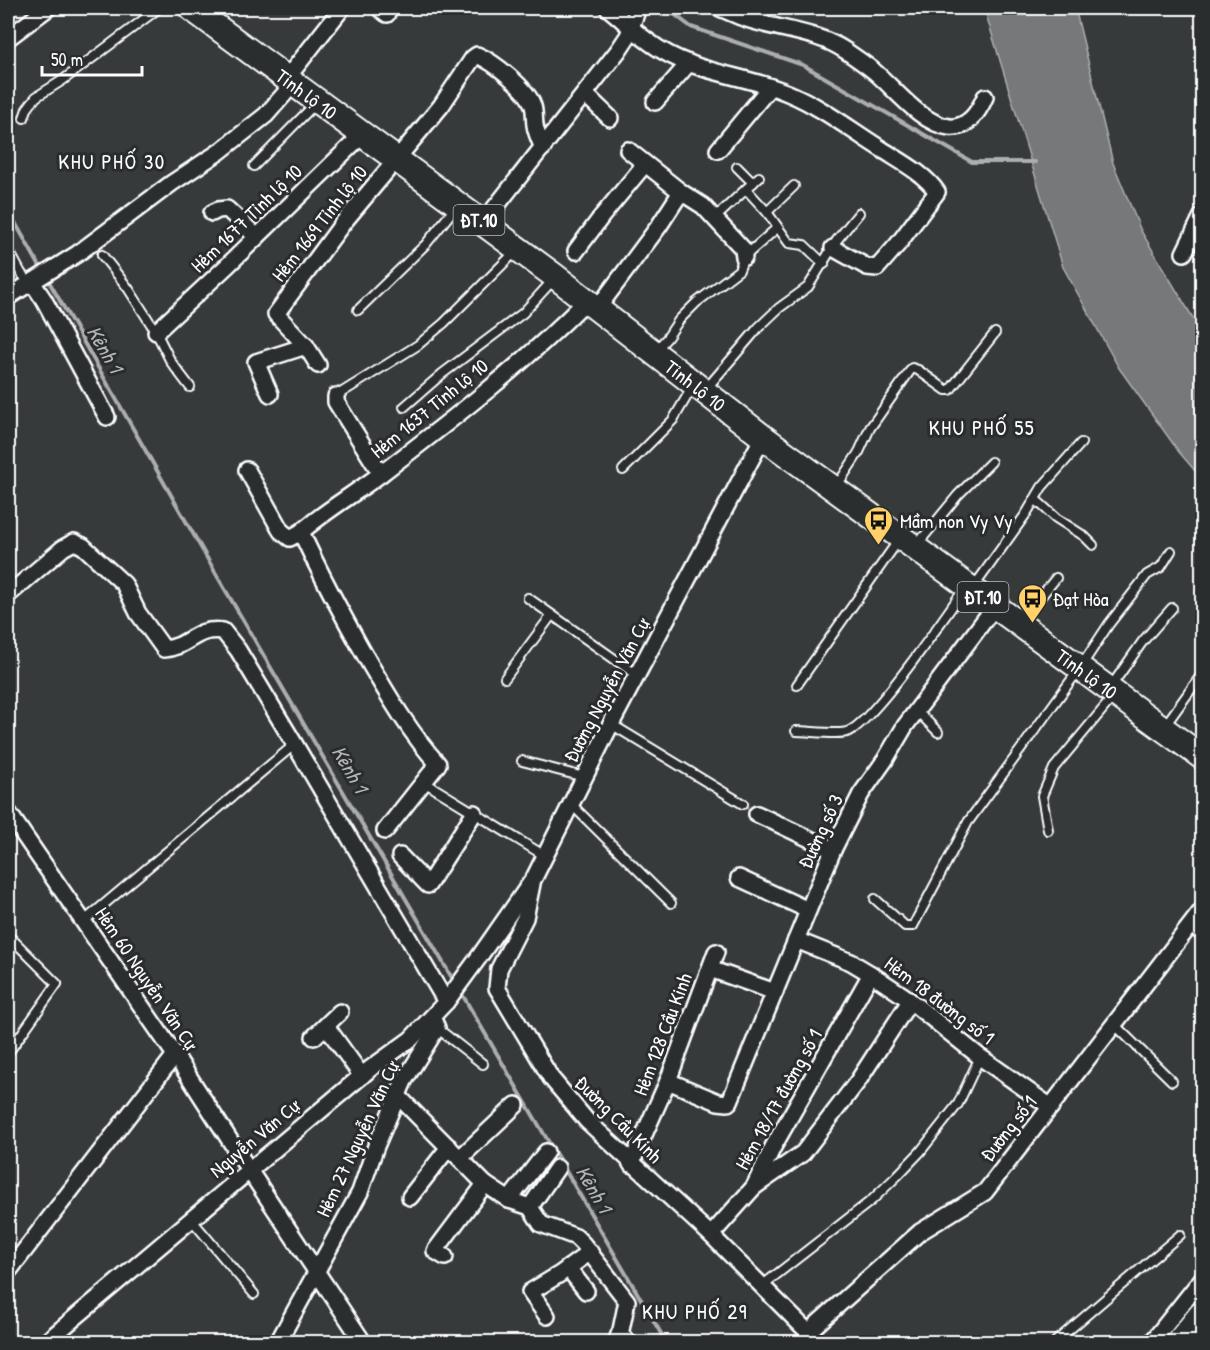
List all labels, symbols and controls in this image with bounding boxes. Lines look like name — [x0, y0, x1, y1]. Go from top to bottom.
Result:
scale bar — [42, 39, 142, 77]
text: 50 m — [51, 47, 83, 72]
street label: Tỉnh lộ 10 — [271, 62, 343, 125]
district label: KHU PHỐ 30 — [58, 147, 166, 176]
street label: Hẻm 1677 Tỉnh lộ 10 — [184, 158, 308, 278]
street label: Hẻm 1669 Tỉnh lộ 10 — [265, 159, 373, 287]
road number: ĐT.10 — [454, 205, 504, 235]
water label: Kênh 1 — [80, 320, 132, 381]
street label: Hẻm 1637 Tỉnh lộ 10 — [364, 352, 494, 464]
street label: Tỉnh lộ 10 — [660, 353, 732, 417]
district label: KHU PHỐ 55 — [929, 413, 1035, 442]
bus stop icon: Mầm non Vy Vy — [863, 504, 895, 546]
place label: Mầm non Vy Vy — [900, 507, 1013, 534]
road number: ĐT.10 — [958, 582, 1008, 612]
bus stop icon: Đạt Hòa — [1016, 582, 1048, 624]
place label: Đạt Hòa — [1053, 585, 1109, 612]
street label: Đường Nguyễn Văn Cự — [557, 612, 656, 766]
street label: Tỉnh lộ 10 — [1051, 642, 1123, 705]
water label: Kênh 1 — [325, 740, 377, 801]
street label: Đường số 3 — [791, 789, 849, 872]
street label: Hẻm 60 Nguyễn Văn Cự — [89, 901, 206, 1056]
street label: Hẻm 18 đường số 1 — [879, 950, 1001, 1050]
street label: Hẻm 128 Cầu Kinh — [626, 969, 698, 1099]
street label: Hẻm 18/17 đường số 1 — [728, 1024, 828, 1174]
street label: Hẻm 27 Nguyễn Văn Cự — [309, 1055, 406, 1221]
street label: Đường Cầu Kinh — [569, 1069, 669, 1169]
street label: Đường số 1 — [974, 1089, 1042, 1167]
street label: Nguyễn Văn Cự — [203, 1091, 306, 1183]
water label: Kênh 1 — [569, 1160, 621, 1221]
district label: KHU PHỐ 29 — [642, 1297, 748, 1326]

